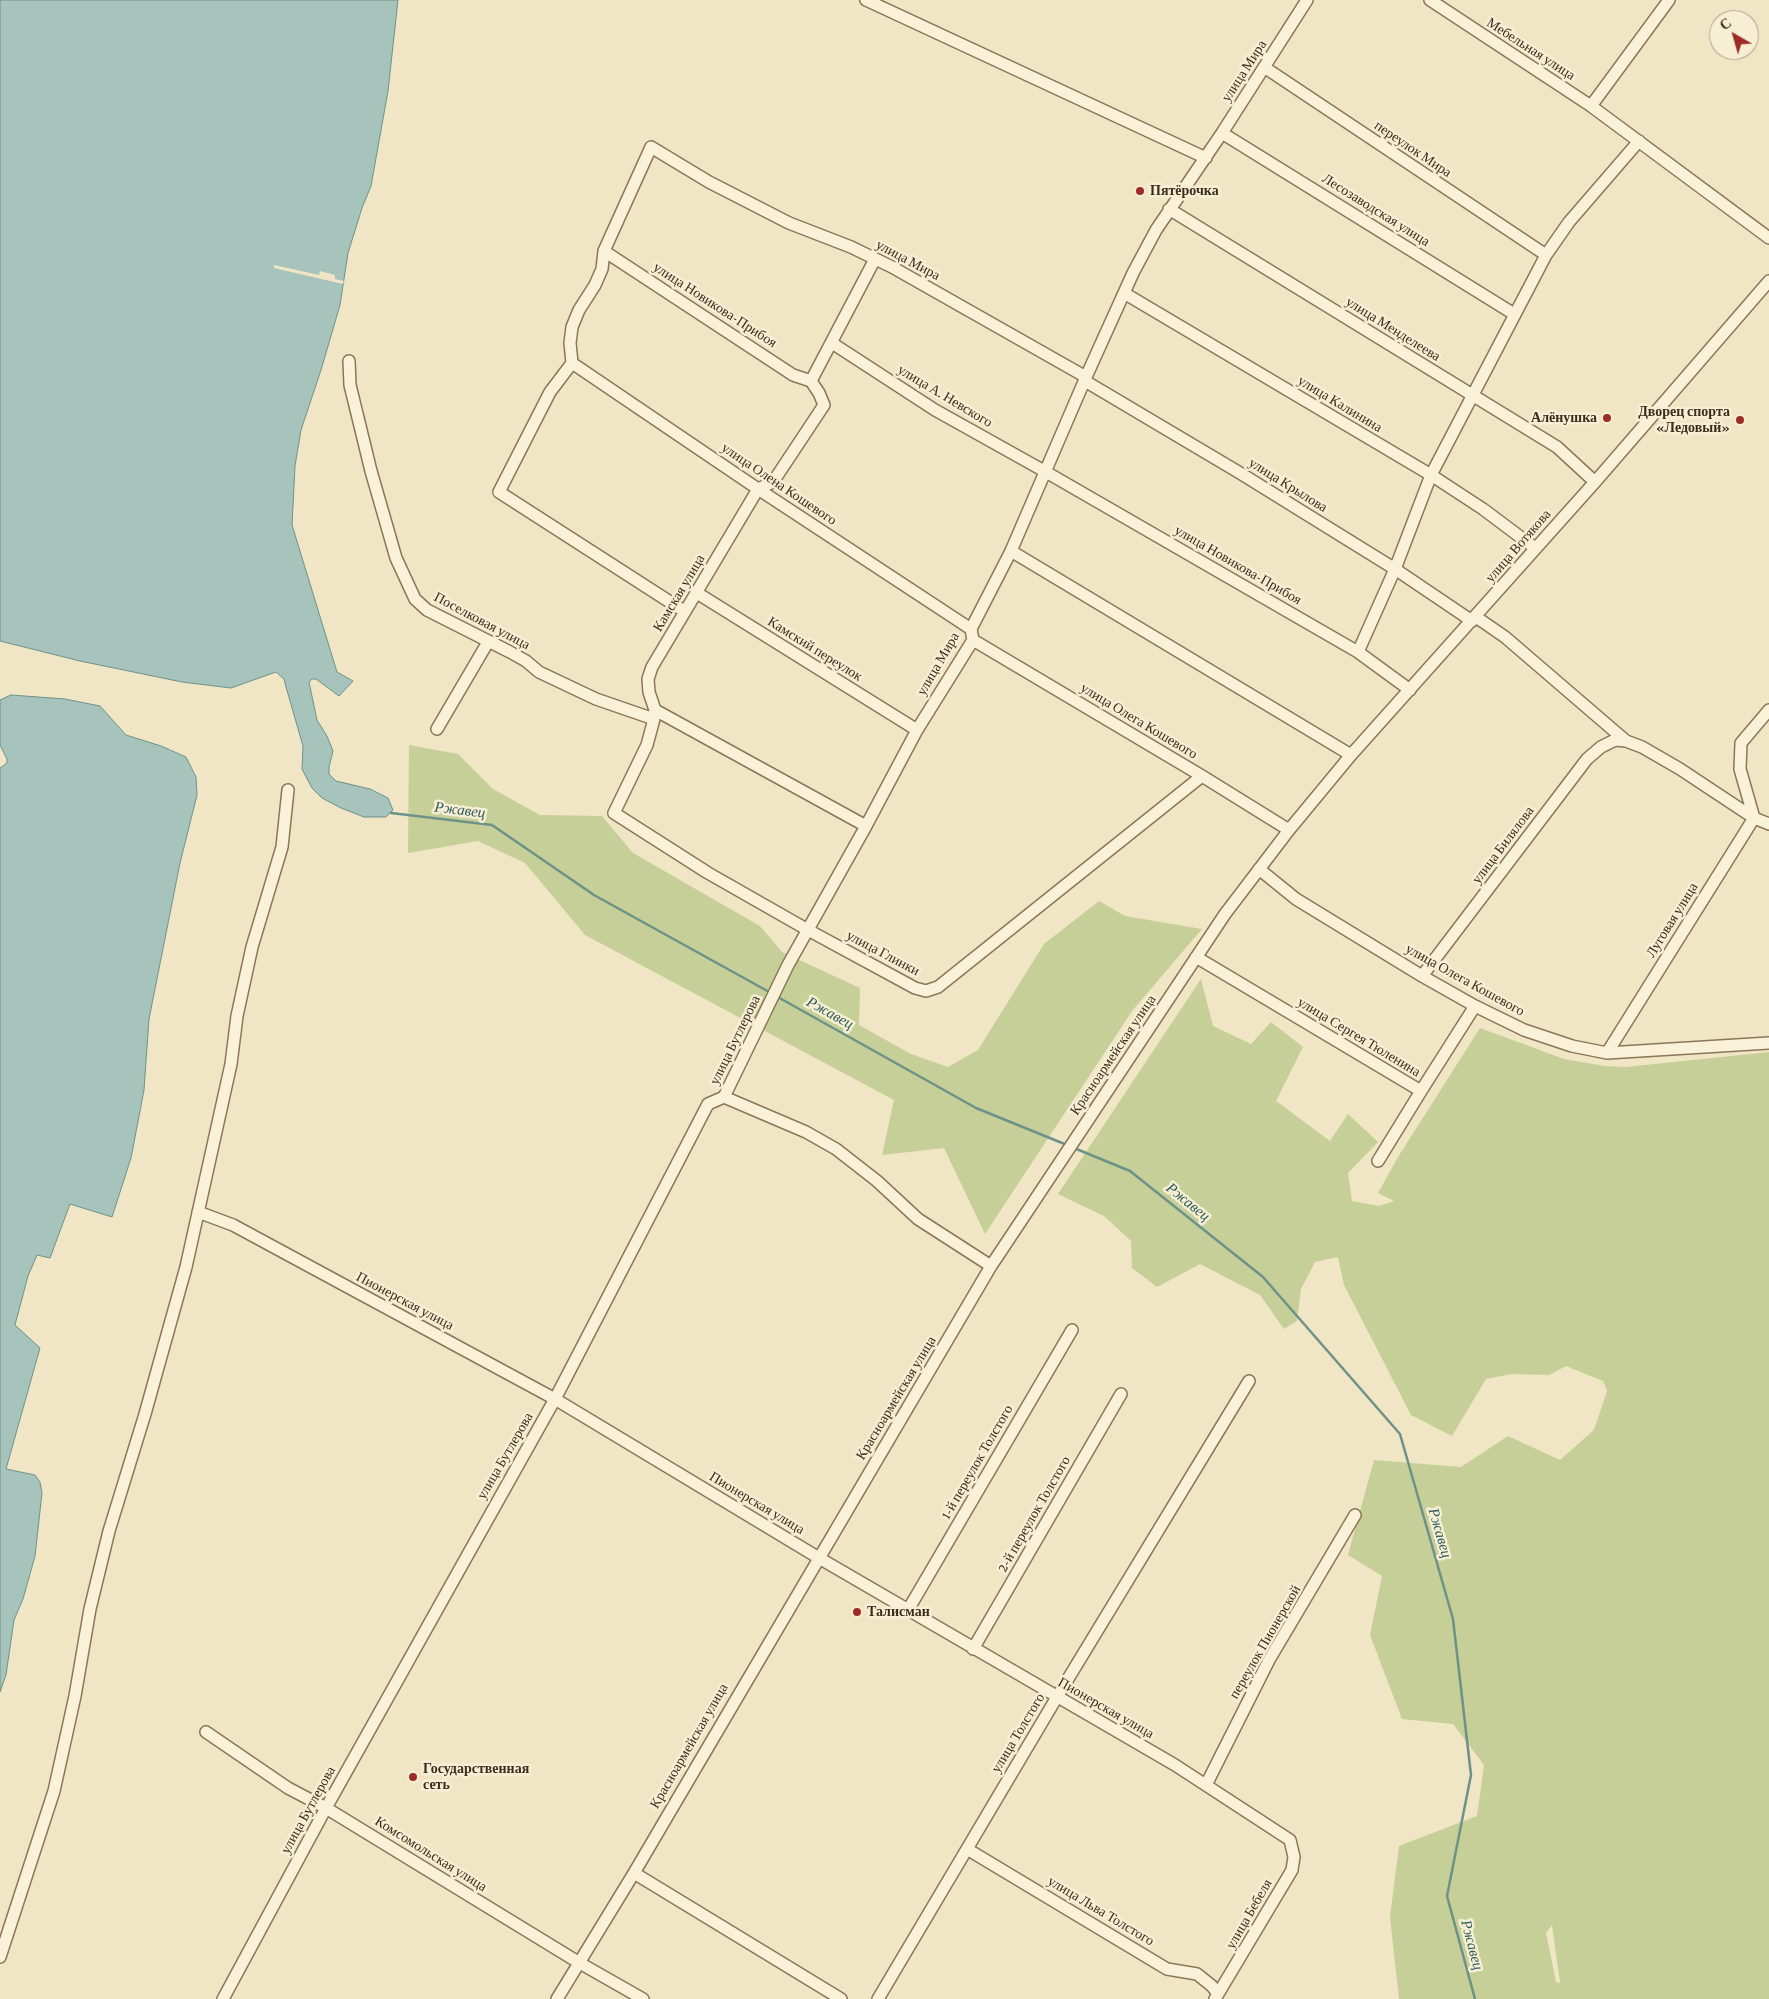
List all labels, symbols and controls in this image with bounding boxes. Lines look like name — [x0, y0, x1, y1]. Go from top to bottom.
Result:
north arrow — [1709, 10, 1759, 60]
street label: Мебельная улица — [1484, 14, 1578, 84]
text: С — [1716, 15, 1734, 33]
street label: улица Мира — [1218, 37, 1270, 105]
street label: переулок Мира — [1371, 117, 1455, 181]
street label: Лесозаводская улица — [1319, 170, 1433, 250]
place label: Пятёрочка — [1150, 183, 1219, 199]
marker: Пятёрочка — [1134, 185, 1146, 197]
street label: улица Мира — [873, 236, 943, 284]
street label: улица Новикова-Прибоя — [650, 259, 780, 351]
street label: улица Менделеева — [1343, 293, 1443, 365]
street label: улица А. Невского — [895, 361, 995, 431]
street label: улица Калинина — [1295, 372, 1385, 436]
place label: Дворец спорта «Ледовый» — [1638, 404, 1730, 437]
place label: Алёнушка — [1531, 410, 1597, 426]
marker: Алёнушка — [1601, 412, 1613, 424]
marker: Дворец спорта «Ледовый» — [1734, 414, 1746, 426]
street label: улица Олена Кошевого — [718, 439, 840, 529]
street label: улица Крылова — [1246, 454, 1330, 516]
street label: улица Вотякова — [1482, 506, 1554, 586]
street label: улица Новикова-Прибоя — [1171, 522, 1305, 608]
street label: Камская улица — [649, 551, 709, 635]
street label: Поселковая улица — [431, 589, 533, 653]
street label: Камский переулок — [765, 613, 865, 685]
street label: улица Мира — [913, 629, 963, 699]
street label: улица Олега Кошевого — [1077, 679, 1201, 763]
water label: Ржавец — [434, 798, 486, 822]
street label: улица Билялова — [1468, 803, 1538, 887]
street label: Луговая улица — [1642, 880, 1702, 960]
street label: улица Глинки — [844, 927, 922, 979]
street label: улица Олега Кошевого — [1402, 940, 1528, 1020]
street label: Красноармейская улица — [1066, 992, 1160, 1118]
street label: улица Бутлерова — [706, 993, 764, 1087]
water label: Ржавец — [803, 993, 857, 1033]
street label: улица Сергея Тюленина — [1294, 994, 1424, 1080]
water label: Ржавец — [1162, 1179, 1214, 1225]
street label: Пионерская улица — [353, 1268, 457, 1334]
street label: Красноармейская улица — [852, 1333, 940, 1463]
street label: 1-й переулок Толстого — [937, 1402, 1017, 1522]
street label: улица Бутлерова — [473, 1410, 537, 1502]
street label: 2-й переулок Толстого — [994, 1453, 1074, 1575]
street label: Пионерская улица — [706, 1468, 808, 1538]
water label: Ржавец — [1424, 1506, 1456, 1560]
street label: переулок Пионерской — [1226, 1582, 1304, 1702]
place label: Талисман — [867, 1604, 930, 1620]
marker: Талисман — [851, 1606, 863, 1618]
street label: Пионерская улица — [1055, 1674, 1157, 1742]
street label: Красноармейская улица — [646, 1681, 732, 1811]
street label: улица Толстого — [988, 1690, 1048, 1776]
place label: Государственная сеть — [423, 1761, 529, 1794]
street label: улица Бутлерова — [277, 1763, 339, 1857]
marker: Государственная сеть — [407, 1771, 419, 1783]
street label: Комсомольская улица — [372, 1813, 490, 1895]
street label: улица Льва Толстого — [1045, 1873, 1157, 1949]
street label: улица Бебеля — [1222, 1876, 1276, 1952]
water label: Ржавец — [1457, 1918, 1487, 1972]

